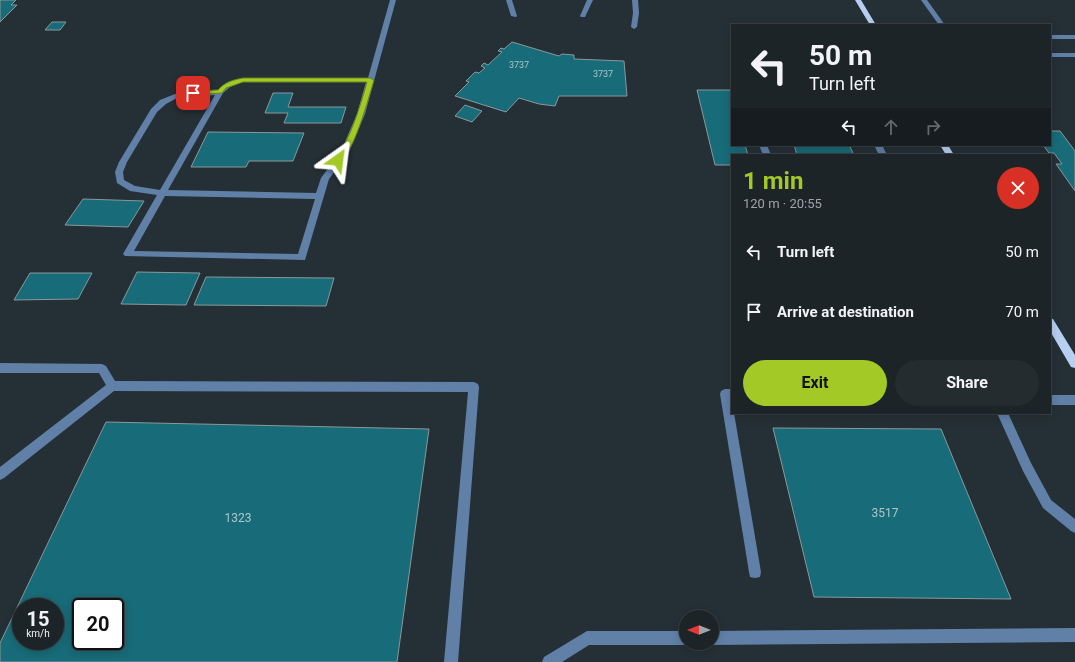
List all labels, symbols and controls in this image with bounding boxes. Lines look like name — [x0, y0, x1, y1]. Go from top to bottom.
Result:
text: 50 m — [809, 39, 872, 72]
icon: left — [743, 40, 795, 92]
house number: 3737 — [509, 60, 529, 70]
house number: 3737 — [593, 69, 613, 79]
text: Turn left — [809, 73, 875, 94]
pin — [176, 76, 210, 110]
icon: arrive — [182, 82, 204, 104]
icon: left — [838, 116, 860, 138]
icon: ahead — [880, 116, 902, 138]
icon: right — [922, 116, 944, 138]
position arrow — [317, 139, 359, 181]
text: 1 min — [743, 167, 803, 195]
button: close — [997, 167, 1039, 209]
text: 120 m · 20:55 — [743, 196, 822, 211]
icon: left — [743, 241, 765, 263]
text: Turn left — [777, 243, 834, 261]
text: 50 m — [1005, 243, 1039, 261]
icon: arrive — [743, 301, 765, 323]
text: Arrive at destination — [777, 303, 914, 321]
text: 70 m — [1005, 303, 1039, 321]
button: Exit — [743, 360, 887, 406]
button: Share — [895, 360, 1039, 406]
house number: 3517 — [872, 506, 899, 520]
house number: 1323 — [225, 511, 251, 525]
speed limit sign: 20 — [72, 598, 124, 650]
text: 15 — [27, 607, 49, 631]
north arrow — [679, 610, 719, 650]
map controls — [679, 610, 719, 650]
text: km/h — [26, 628, 50, 639]

